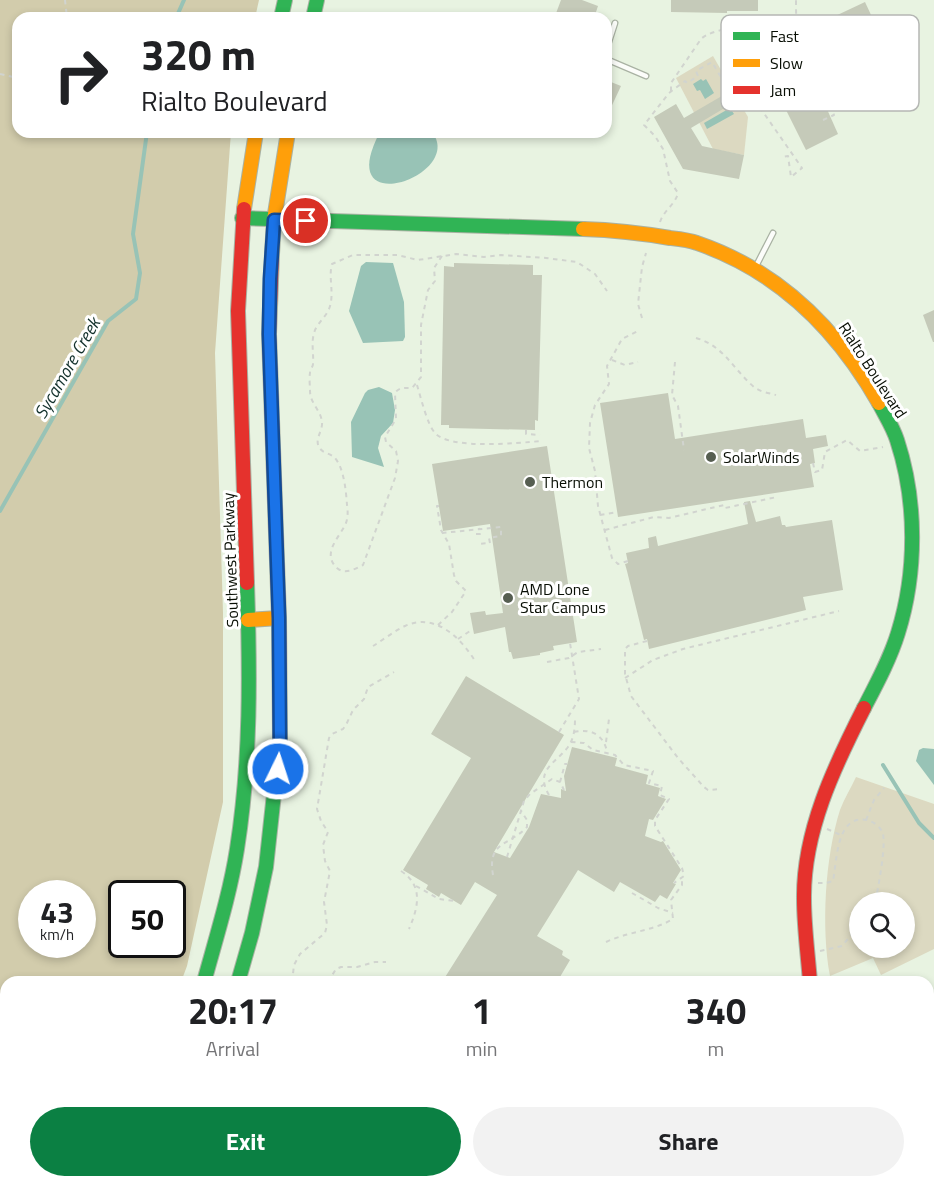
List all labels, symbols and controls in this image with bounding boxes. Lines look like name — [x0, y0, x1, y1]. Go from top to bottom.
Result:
legend — [721, 15, 919, 111]
text: 320 m — [141, 22, 256, 86]
text: Fast — [770, 24, 799, 48]
icon: right — [42, 36, 120, 114]
text: Slow — [770, 51, 803, 75]
text: Jam — [770, 78, 796, 102]
text: Rialto Boulevard — [141, 80, 327, 121]
pin — [280, 195, 331, 246]
icon: arrive — [289, 204, 322, 237]
water label: Sycamore Creek — [27, 311, 108, 424]
street label: Rialto Boulevard — [833, 317, 913, 423]
place label: SolarWinds — [723, 445, 800, 469]
marker: SolarWinds — [704, 450, 718, 464]
place label: Thermon — [542, 470, 603, 494]
marker: Thermon — [523, 475, 537, 489]
street label: Southwest Parkway — [216, 492, 244, 628]
place label: AMD Lone Star Campus — [520, 577, 606, 619]
marker: AMD Lone Star Campus — [501, 591, 515, 605]
position arrow — [246, 737, 310, 801]
speed limit sign: 50 — [108, 880, 186, 958]
text: 43 — [40, 889, 74, 935]
map controls — [849, 892, 915, 958]
button: search — [849, 892, 915, 958]
text: km/h — [40, 923, 74, 946]
text: 20:17 — [188, 983, 278, 1038]
text: 1 — [472, 983, 492, 1038]
text: 340 — [686, 983, 746, 1038]
text: Arrival — [206, 1033, 260, 1064]
text: min — [466, 1033, 498, 1064]
text: m — [707, 1033, 724, 1064]
button: Exit — [30, 1107, 461, 1176]
button: Share — [473, 1107, 904, 1176]

